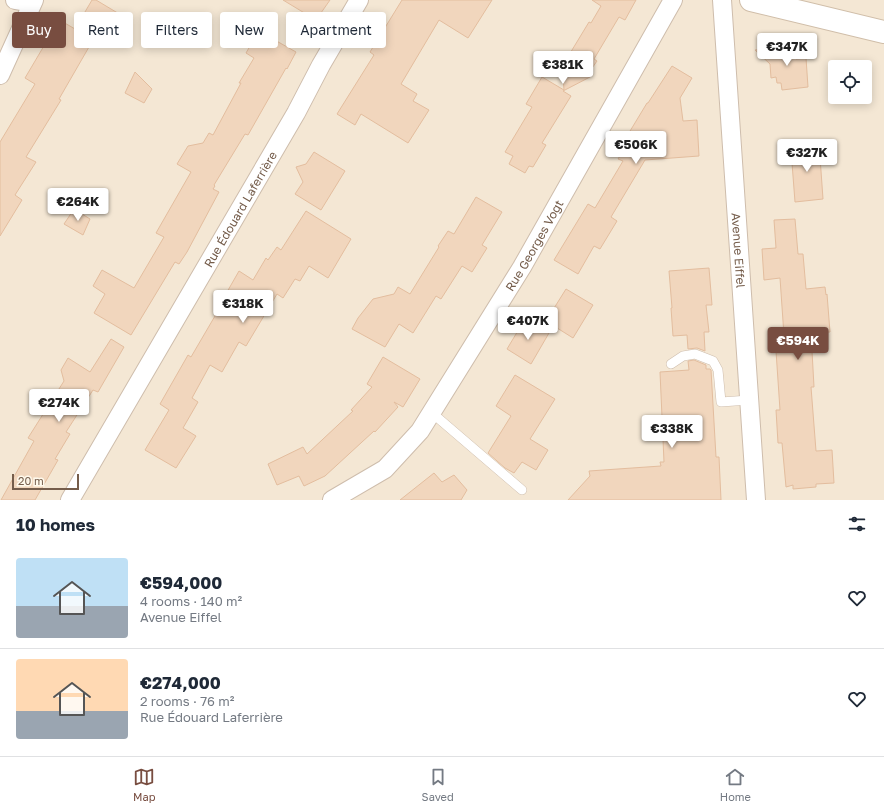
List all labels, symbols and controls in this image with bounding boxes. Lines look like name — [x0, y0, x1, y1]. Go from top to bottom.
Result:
chip: Buy — [12, 12, 66, 48]
chip: Rent — [74, 12, 133, 48]
chip: Filters — [141, 12, 212, 48]
chip: New — [220, 12, 278, 48]
chip: Apartment — [286, 12, 386, 48]
pin: €347K — [759, 33, 815, 67]
text: €347K — [766, 38, 808, 54]
pin: €381K — [535, 51, 591, 85]
text: €381K — [542, 56, 584, 72]
map controls — [828, 60, 872, 104]
button: locate — [828, 60, 872, 104]
pin: €506K — [608, 131, 664, 165]
text: €506K — [614, 136, 658, 152]
pin: €327K — [779, 139, 835, 173]
text: €327K — [786, 144, 828, 160]
street label: Rue Édouard Laferrière — [200, 148, 280, 270]
pin: €264K — [50, 188, 106, 222]
text: €264K — [57, 193, 99, 209]
street label: Rue Georges Vogt — [502, 197, 566, 294]
street label: Avenue Eiffel — [729, 212, 749, 289]
pin: €318K — [215, 290, 271, 324]
text: €318K — [222, 295, 264, 311]
pin: €407K — [500, 307, 556, 341]
text: €407K — [507, 312, 549, 328]
pin: €594K — [770, 327, 826, 361]
text: €594K — [777, 332, 819, 348]
pin: €274K — [31, 389, 87, 423]
text: €274K — [38, 394, 80, 410]
pin: €338K — [644, 415, 700, 449]
text: €338K — [651, 420, 693, 436]
scale bar — [12, 472, 79, 491]
text: 20 m — [18, 474, 44, 487]
icon: filters — [846, 513, 868, 535]
text: 10 homes — [16, 514, 95, 535]
text: €594,000 — [140, 572, 222, 593]
icon: home — [48, 574, 96, 622]
icon: heart — [846, 587, 868, 609]
text: 4 rooms · 140 m² — [140, 593, 242, 609]
text: Avenue Eiffel — [140, 609, 222, 625]
text: €274,000 — [140, 672, 221, 693]
icon: home — [48, 675, 96, 723]
icon: heart — [846, 688, 868, 710]
text: 2 rooms · 76 m² — [140, 693, 234, 709]
text: Rue Édouard Laferrière — [140, 709, 283, 725]
tab: Map — [133, 766, 156, 803]
tab: Saved — [422, 766, 454, 803]
tab: Home — [720, 766, 751, 803]

